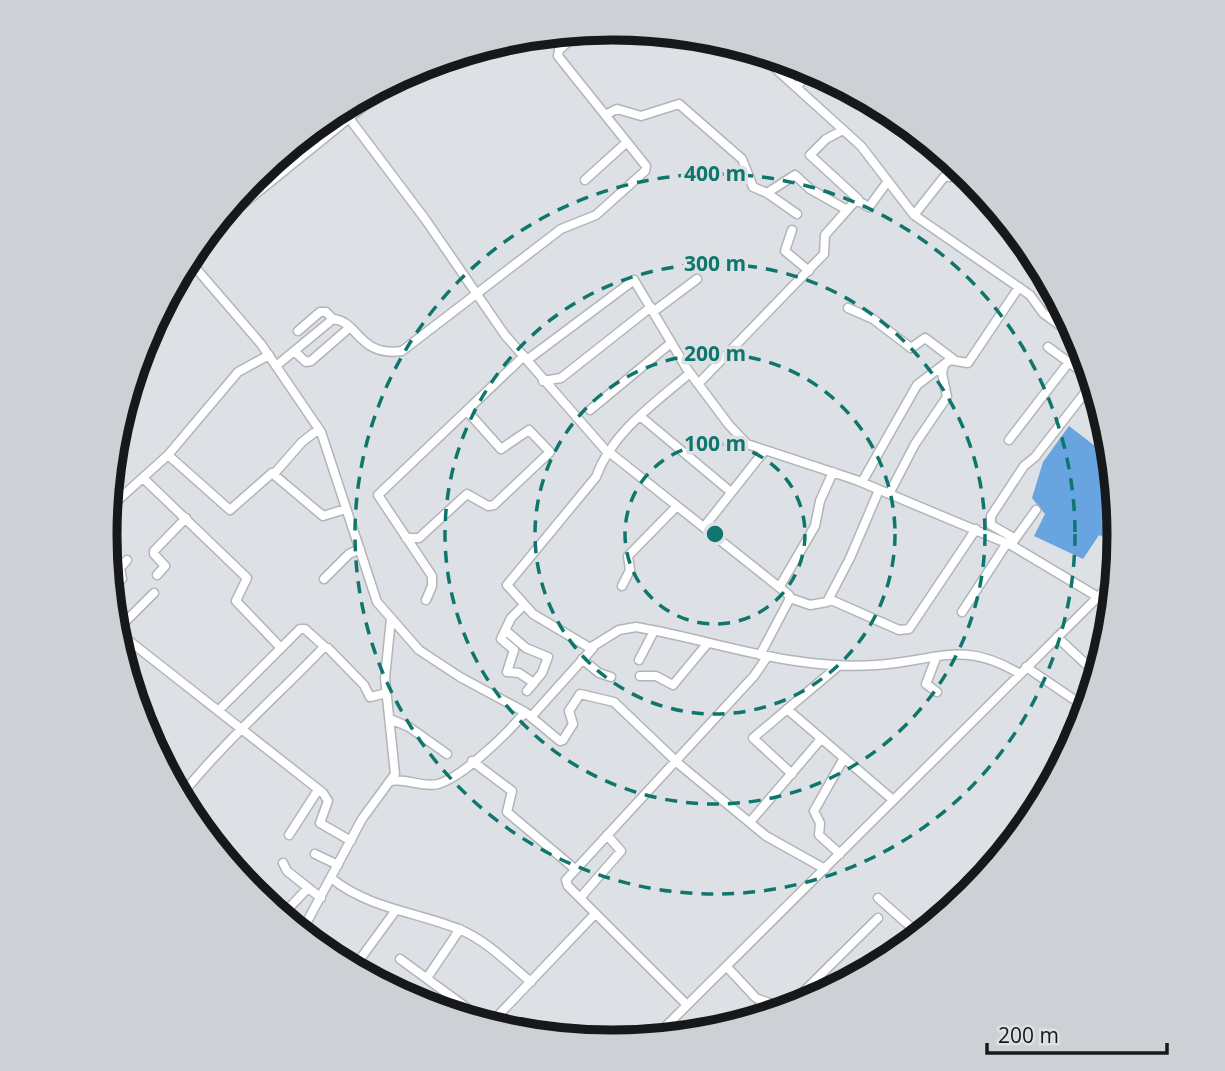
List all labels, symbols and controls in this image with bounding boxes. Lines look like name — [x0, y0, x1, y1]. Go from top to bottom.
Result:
text: 400 m — [684, 159, 746, 187]
text: 300 m — [684, 249, 746, 277]
text: 200 m — [684, 339, 746, 367]
text: 100 m — [684, 429, 746, 457]
centre of rings — [703, 522, 727, 546]
scale bar — [987, 1012, 1167, 1056]
text: 200 m — [998, 1021, 1059, 1049]

